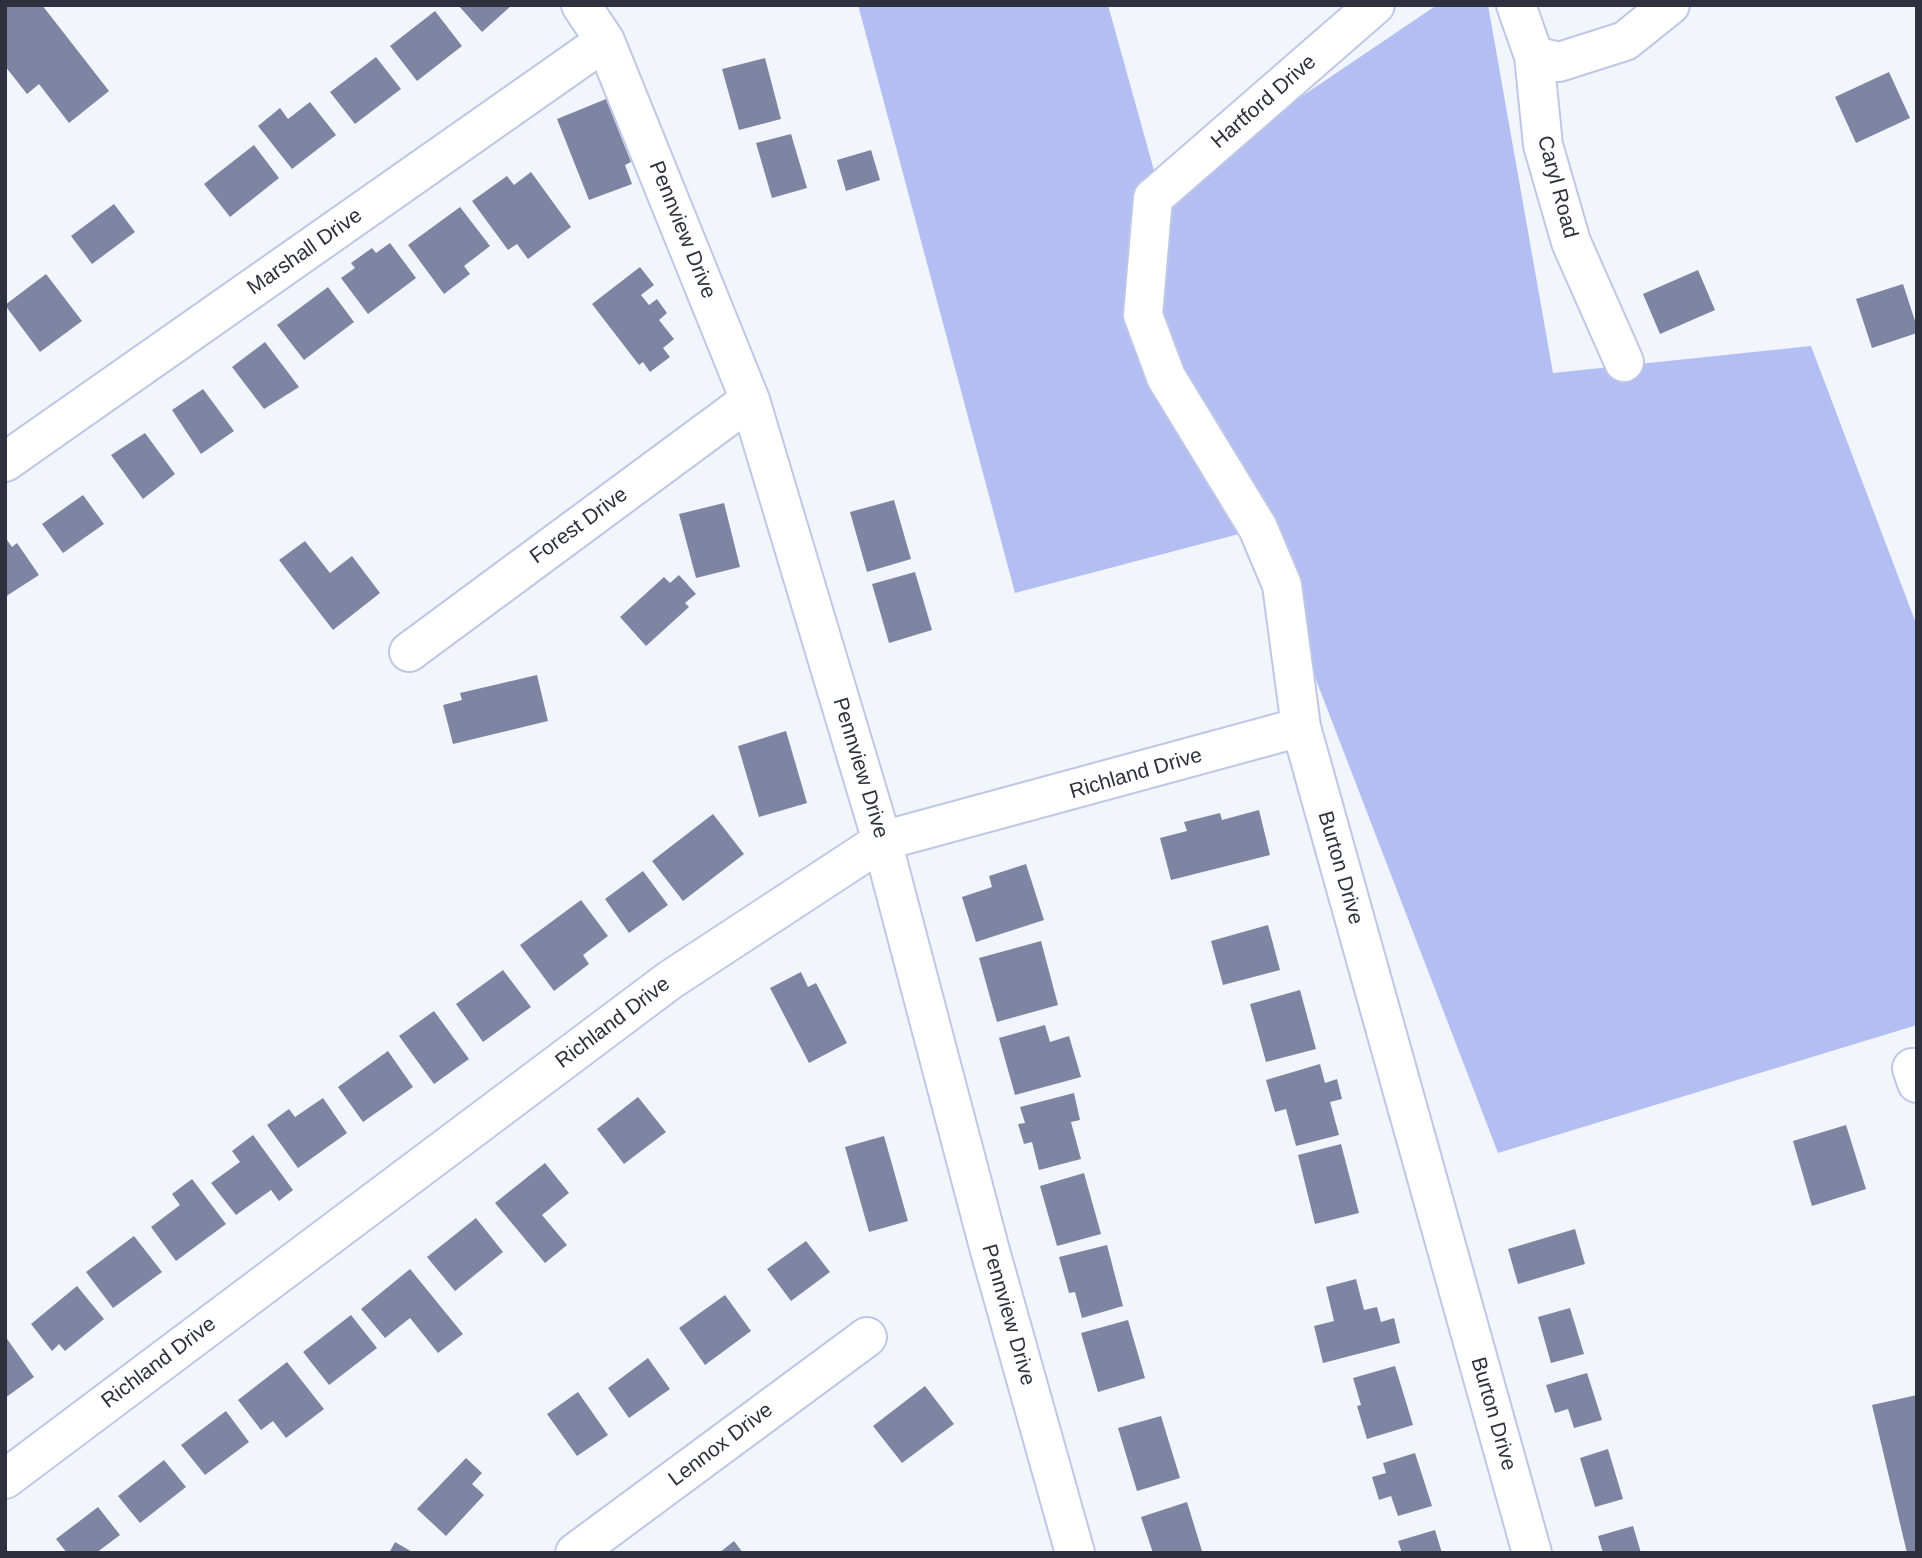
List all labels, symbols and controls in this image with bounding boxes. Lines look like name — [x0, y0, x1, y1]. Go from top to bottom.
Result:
street label: Hartford Drive — [1206, 50, 1322, 154]
street label: Caryl Road — [1531, 133, 1583, 241]
street label: Pennview Drive — [643, 158, 721, 302]
street label: Marshall Drive — [243, 203, 367, 301]
street label: Forest Drive — [525, 482, 633, 570]
street label: Pennview Drive — [827, 695, 893, 841]
street label: Richland Drive — [1067, 743, 1205, 805]
street label: Burton Drive — [1312, 808, 1368, 928]
street label: Richland Drive — [551, 972, 675, 1074]
street label: Pennview Drive — [976, 1241, 1040, 1389]
street label: Richland Drive — [97, 1312, 221, 1414]
street label: Burton Drive — [1465, 1354, 1521, 1474]
street label: Lennox Drive — [664, 1398, 778, 1492]

